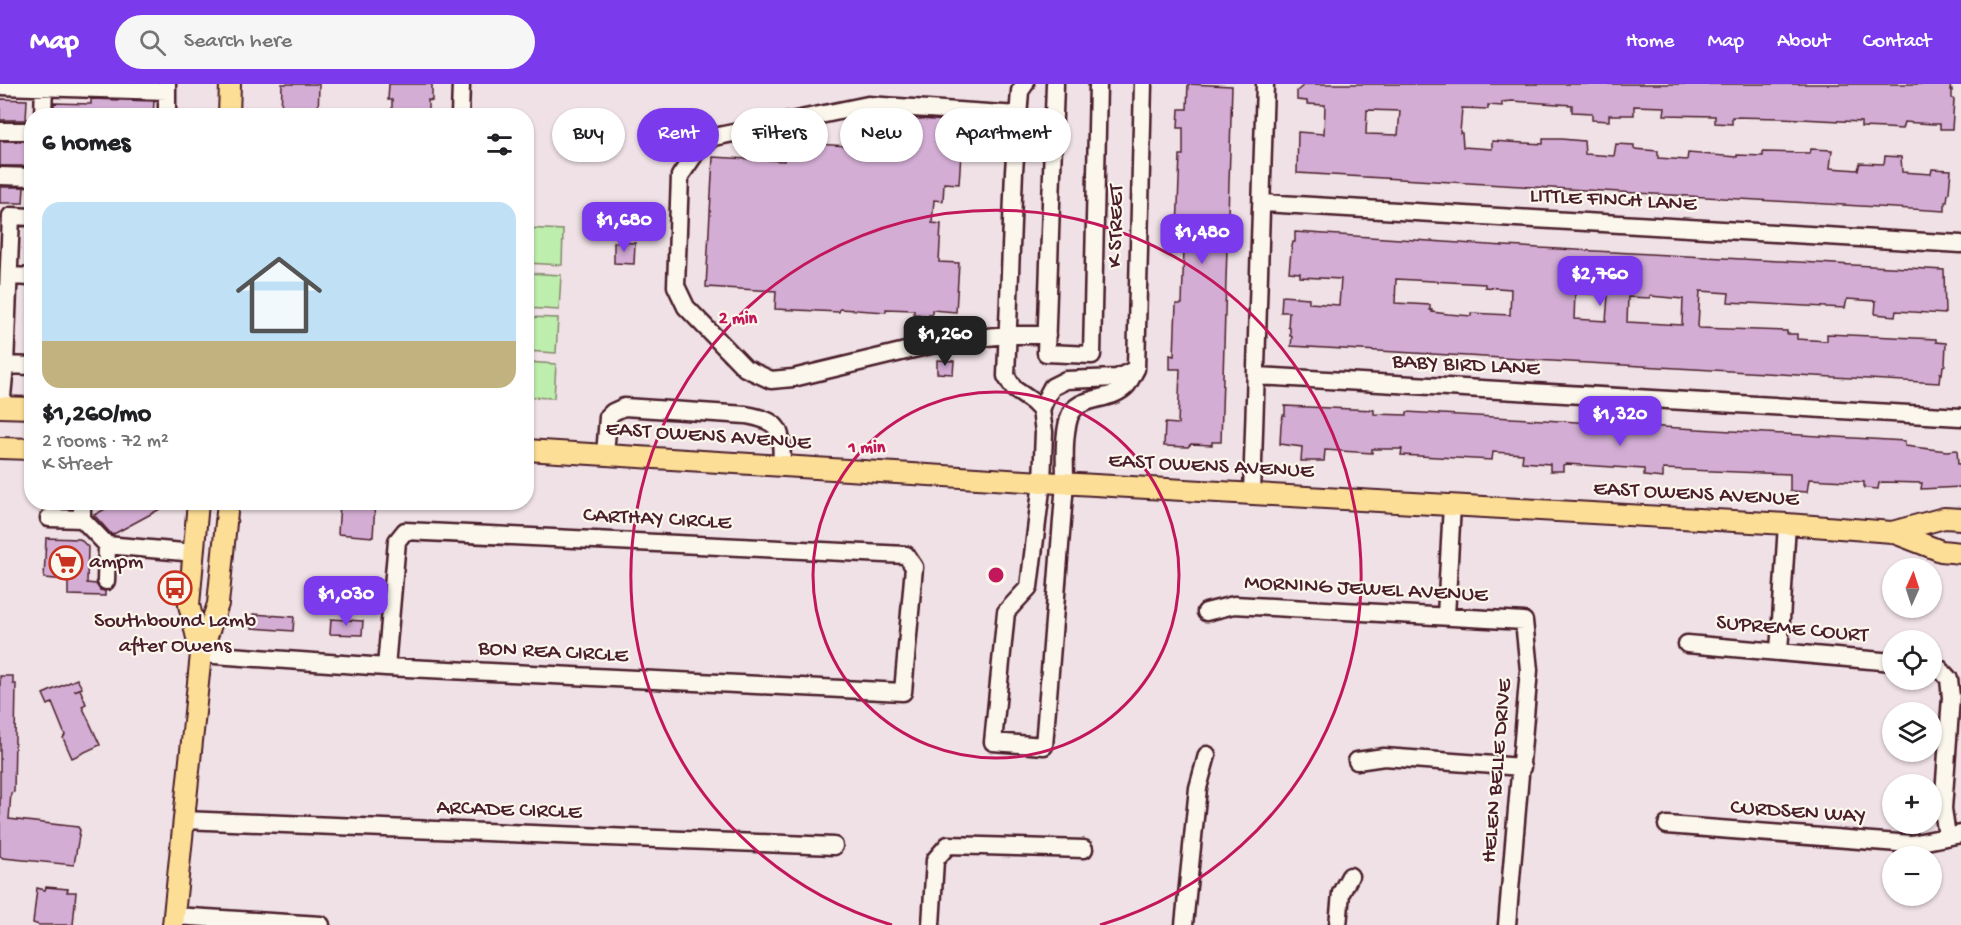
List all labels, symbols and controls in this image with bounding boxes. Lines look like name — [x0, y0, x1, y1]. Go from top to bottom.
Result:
search box — [115, 15, 535, 69]
text: Map — [30, 26, 79, 59]
icon: search — [136, 26, 169, 59]
text: Search here — [184, 29, 292, 55]
text: Home — [1626, 30, 1674, 55]
text: Map — [1707, 30, 1744, 55]
text: About — [1777, 30, 1830, 55]
text: Contact — [1863, 30, 1931, 55]
chip: Buy — [552, 108, 625, 162]
chip: Rent — [637, 108, 719, 162]
chip: Filters — [731, 108, 828, 162]
chip: New — [840, 108, 923, 162]
chip: Apartment — [935, 108, 1071, 162]
icon: filters — [483, 128, 516, 161]
text: 6 homes — [42, 129, 130, 160]
street label: K STREET — [1103, 183, 1131, 268]
street label: LITTLE FINCH LANE — [1529, 184, 1698, 218]
pin: $1,680 — [575, 202, 673, 253]
text: $1,680 — [596, 210, 652, 233]
pin: $1,480 — [1153, 214, 1251, 265]
text: $1,480 — [1174, 222, 1230, 245]
icon: home — [225, 241, 333, 349]
pin: $2,760 — [1551, 256, 1649, 307]
text: $2,760 — [1572, 264, 1628, 287]
text: 2 min — [719, 309, 758, 330]
pin: $1,260 — [896, 316, 994, 367]
text: $1,260 — [918, 324, 972, 347]
street label: BABY BIRD LANE — [1391, 349, 1542, 383]
pin: $1,320 — [1571, 396, 1669, 447]
text: $1,260/mo — [42, 400, 151, 431]
text: $1,320 — [1593, 404, 1647, 427]
street label: EAST OWENS AVENUE — [604, 417, 813, 457]
text: 2 rooms · 72 m² — [42, 431, 169, 454]
text: 1 min — [848, 438, 886, 459]
street label: EAST OWENS AVENUE — [1108, 449, 1316, 485]
text: K Street — [42, 454, 111, 477]
street label: EAST OWENS AVENUE — [1593, 477, 1801, 513]
street label: CARTHAY CIRCLE — [582, 503, 733, 537]
supermarket icon: ampm — [48, 545, 84, 581]
place label: ampm — [89, 550, 144, 576]
north arrow — [1882, 558, 1942, 618]
map controls — [1882, 558, 1942, 906]
centre of rings — [986, 565, 1006, 585]
bus stop icon: Southbound Lamb after Owens — [157, 570, 193, 606]
street label: MORNING JEWEL AVENUE — [1244, 571, 1490, 609]
pin: $1,030 — [297, 576, 395, 627]
text: $1,030 — [318, 584, 374, 607]
place label: Southbound Lamb after Owens — [94, 609, 256, 660]
street label: SUPREME COURT — [1715, 610, 1871, 650]
button: locate — [1882, 630, 1942, 690]
street label: BON REA CIRCLE — [476, 636, 630, 670]
street label: HELEN BELLE DRIVE — [1477, 677, 1519, 864]
button: layers — [1882, 702, 1942, 762]
button: + — [1882, 774, 1942, 834]
street label: ARCADE CIRCLE — [436, 795, 583, 827]
street label: CURDSEN WAY — [1729, 795, 1867, 831]
button: − — [1882, 846, 1942, 906]

